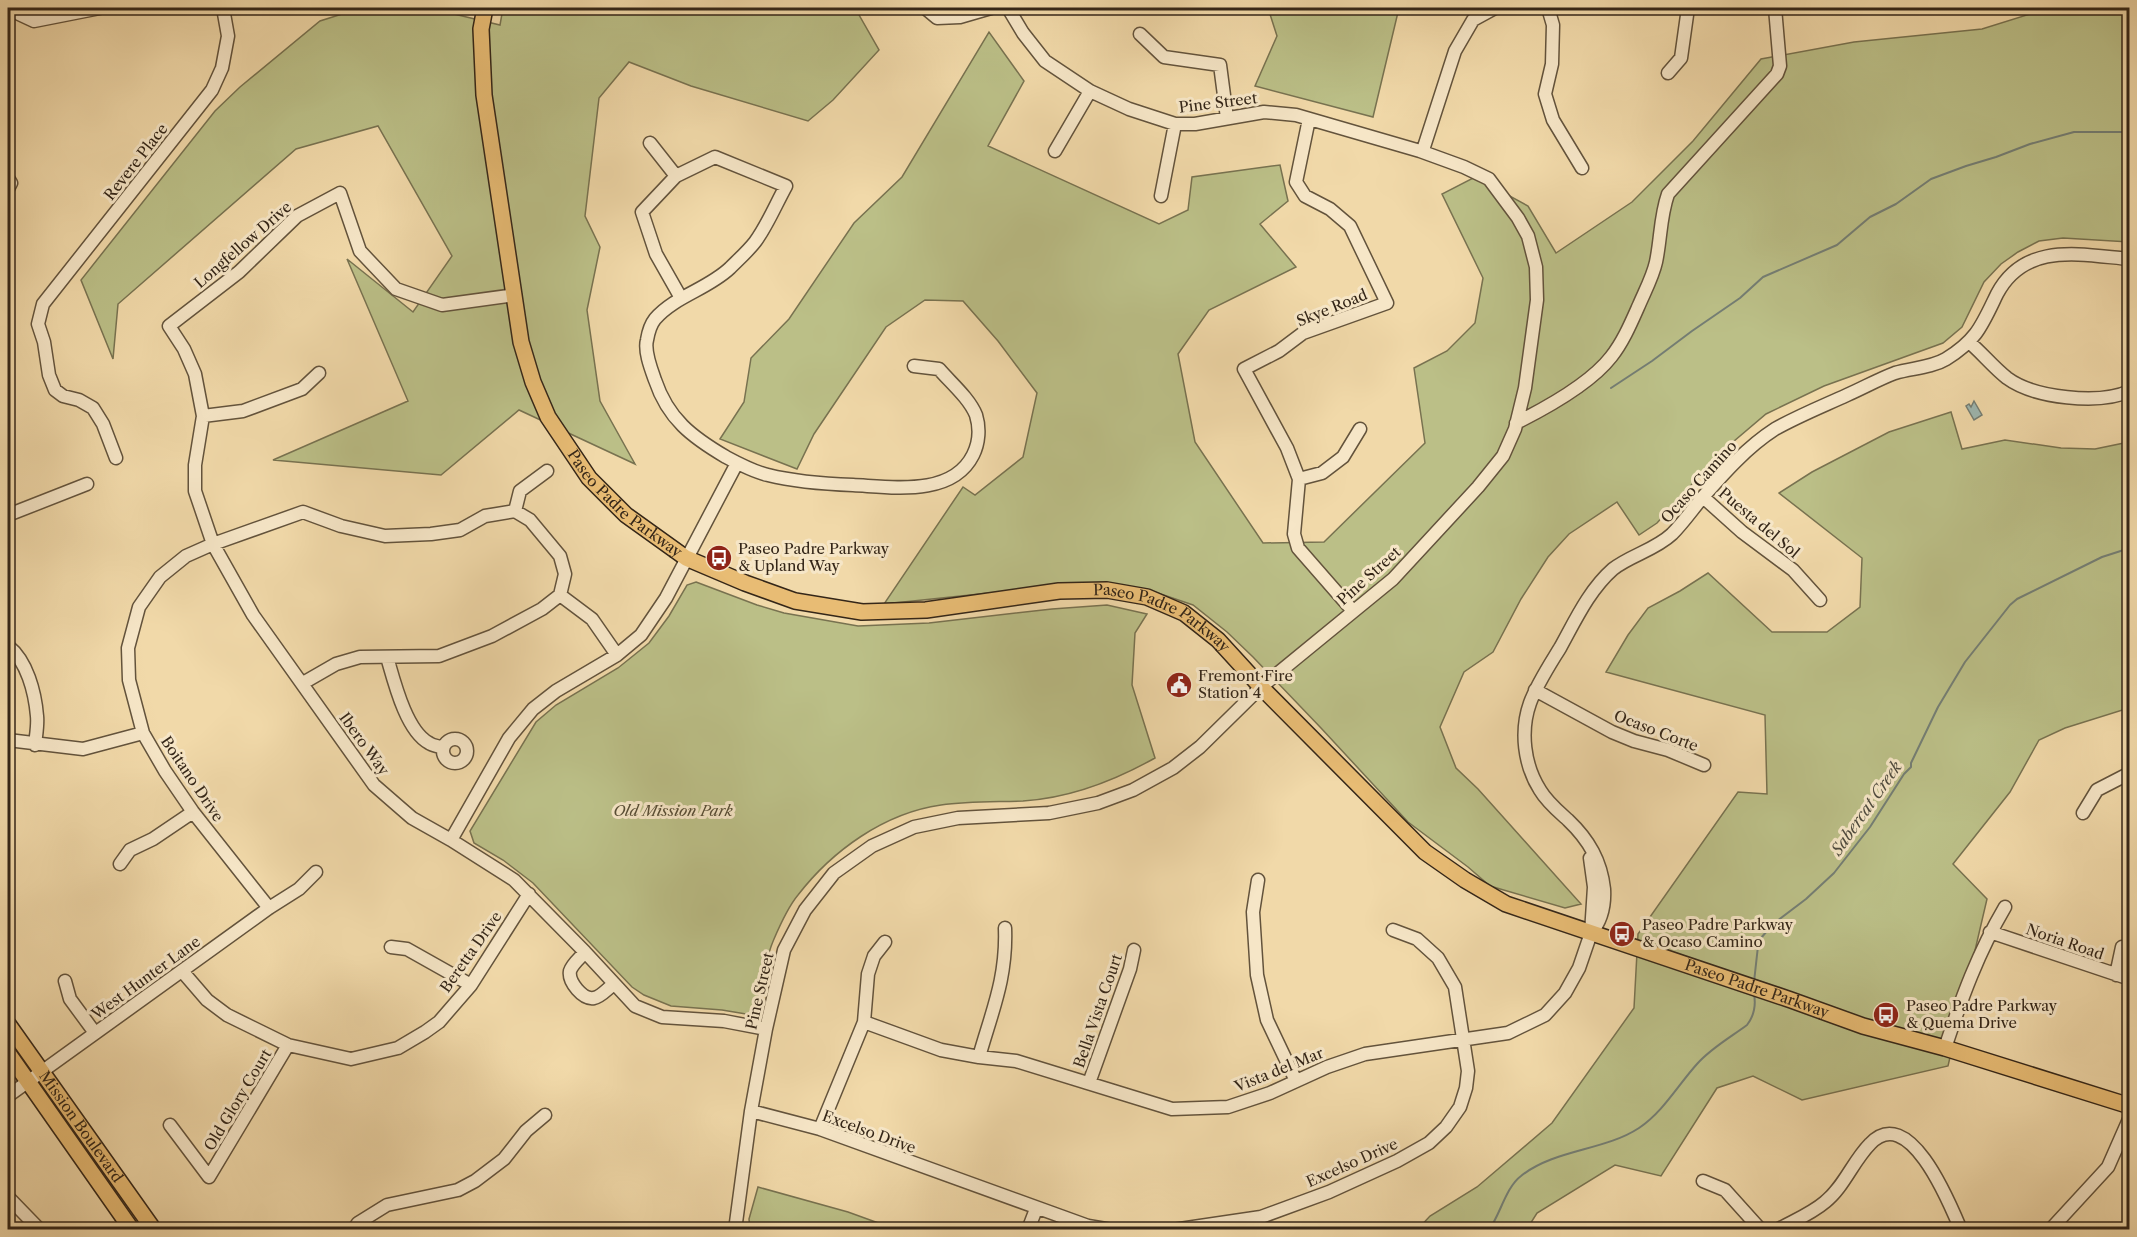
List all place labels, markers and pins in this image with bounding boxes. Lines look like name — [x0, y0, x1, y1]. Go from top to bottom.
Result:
place label: Paseo Padre Parkway & Upland Way — [738, 539, 890, 575]
bus stop icon: Paseo Padre Parkway & Upland Way — [704, 543, 734, 573]
place label: Fremont Fire Station 4 — [1198, 666, 1293, 702]
public building icon: Fremont Fire Station 4 — [1164, 670, 1194, 700]
place label: Paseo Padre Parkway & Ocaso Camino — [1642, 915, 1794, 951]
bus stop icon: Paseo Padre Parkway & Ocaso Camino — [1607, 919, 1637, 949]
place label: Paseo Padre Parkway & Quema Drive — [1906, 996, 2058, 1032]
bus stop icon: Paseo Padre Parkway & Quema Drive — [1871, 1000, 1901, 1030]

